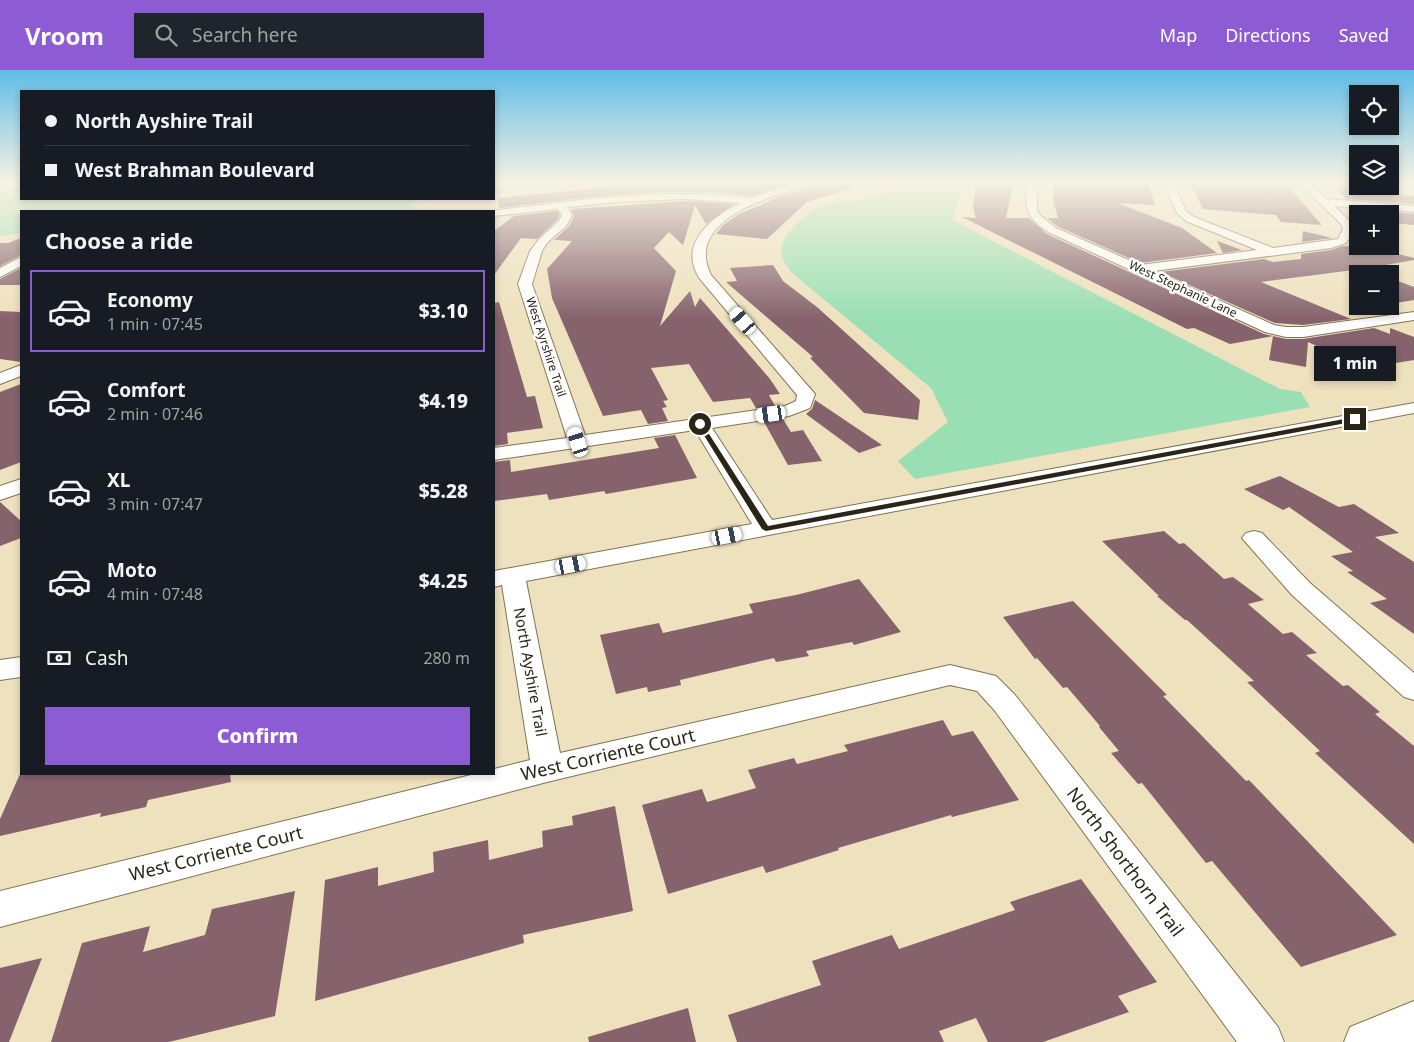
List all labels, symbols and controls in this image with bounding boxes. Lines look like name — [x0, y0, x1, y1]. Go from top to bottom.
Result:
search box — [134, 13, 484, 58]
text: Vroom — [25, 19, 104, 52]
icon: search — [152, 21, 180, 49]
text: Search here — [192, 22, 298, 48]
text: Map — [1160, 23, 1197, 47]
text: Directions — [1225, 23, 1311, 47]
text: Saved — [1339, 23, 1389, 47]
map controls — [1349, 85, 1399, 315]
button: locate — [1349, 85, 1399, 135]
text: North Ayshire Trail — [75, 108, 253, 134]
button: layers — [1349, 145, 1399, 195]
text: West Brahman Boulevard — [75, 157, 315, 183]
button: + — [1349, 205, 1399, 255]
text: Choose a ride — [45, 225, 193, 255]
street label: West Stephanie Lane — [1126, 256, 1240, 321]
button: − — [1349, 265, 1399, 315]
text: Economy — [107, 287, 193, 313]
icon: car — [47, 289, 92, 334]
street label: West Ayrshire Trail — [522, 295, 571, 399]
text: $3.10 — [419, 298, 468, 324]
car — [727, 305, 758, 337]
text: 1 min · 07:45 — [107, 313, 203, 335]
callout: 1 min — [1314, 346, 1396, 382]
text: 1 min — [1333, 352, 1377, 374]
text: Comfort — [107, 377, 186, 403]
icon: car — [47, 379, 92, 424]
text: $4.19 — [419, 388, 468, 414]
text: 2 min · 07:46 — [107, 403, 203, 425]
car — [755, 404, 786, 424]
route end — [1344, 408, 1366, 430]
route start — [689, 413, 711, 435]
car — [566, 425, 589, 459]
text: XL — [107, 467, 130, 493]
icon: car — [47, 469, 92, 514]
text: $5.28 — [419, 478, 468, 504]
text: 3 min · 07:47 — [107, 493, 203, 515]
car — [710, 526, 743, 546]
car — [554, 555, 587, 575]
text: Moto — [107, 557, 157, 583]
icon: car — [47, 559, 92, 604]
text: $4.25 — [419, 568, 468, 594]
text: 4 min · 07:48 — [107, 583, 203, 605]
street label: North Ayshire Trail — [510, 606, 552, 738]
icon: cash — [45, 644, 73, 672]
text: Cash — [85, 645, 129, 671]
text: 280 m — [423, 647, 470, 669]
button: Confirm — [45, 707, 470, 765]
street label: West Corriente Court — [518, 722, 698, 786]
street label: North Shorthorn Trail — [1062, 782, 1190, 941]
street label: West Corriente Court — [126, 820, 306, 886]

